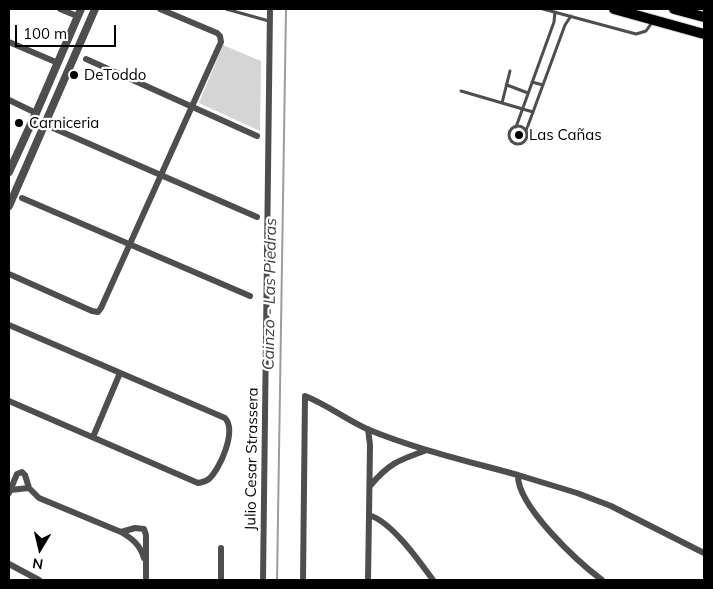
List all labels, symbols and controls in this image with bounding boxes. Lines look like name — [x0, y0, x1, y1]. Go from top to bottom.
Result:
scale bar — [18, 15, 119, 47]
text: 100 m — [23, 24, 67, 43]
place label: DeToddo — [84, 66, 146, 84]
marker: DeToddo — [68, 69, 80, 81]
place label: Carniceria — [29, 114, 99, 132]
marker: Carniceria — [13, 117, 25, 129]
place label: Las Cañas — [529, 126, 602, 144]
marker: Las Cañas — [513, 129, 525, 141]
water label: Cainzo - Las Piedras — [259, 218, 281, 370]
street label: Julio Cesar Strassera — [242, 387, 262, 531]
north arrow — [15, 524, 65, 574]
text: N — [31, 554, 44, 574]

